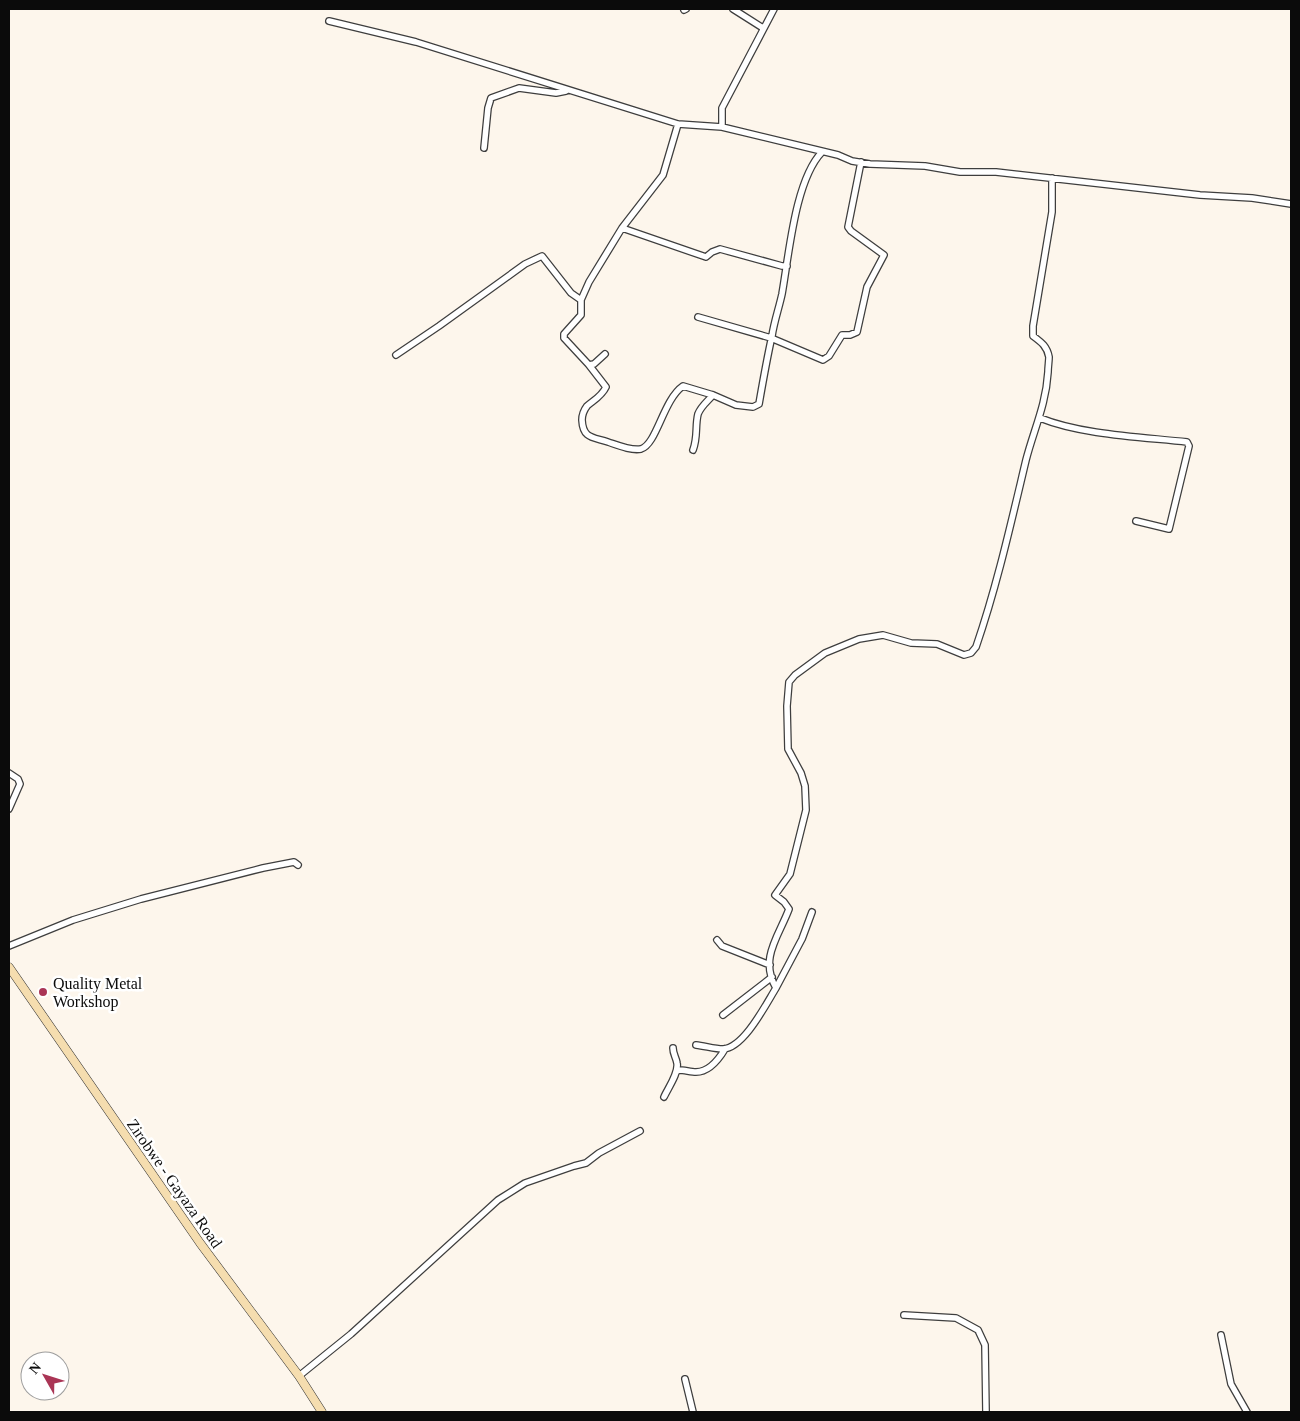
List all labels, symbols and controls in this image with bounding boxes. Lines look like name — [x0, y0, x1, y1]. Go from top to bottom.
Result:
place label: Quality Metal Workshop — [53, 975, 143, 1011]
marker: Quality Metal Workshop — [37, 986, 49, 998]
street label: Zirobwe - Gayaza Road — [123, 1116, 226, 1252]
north arrow — [20, 1351, 70, 1401]
text: N — [26, 1359, 44, 1377]

